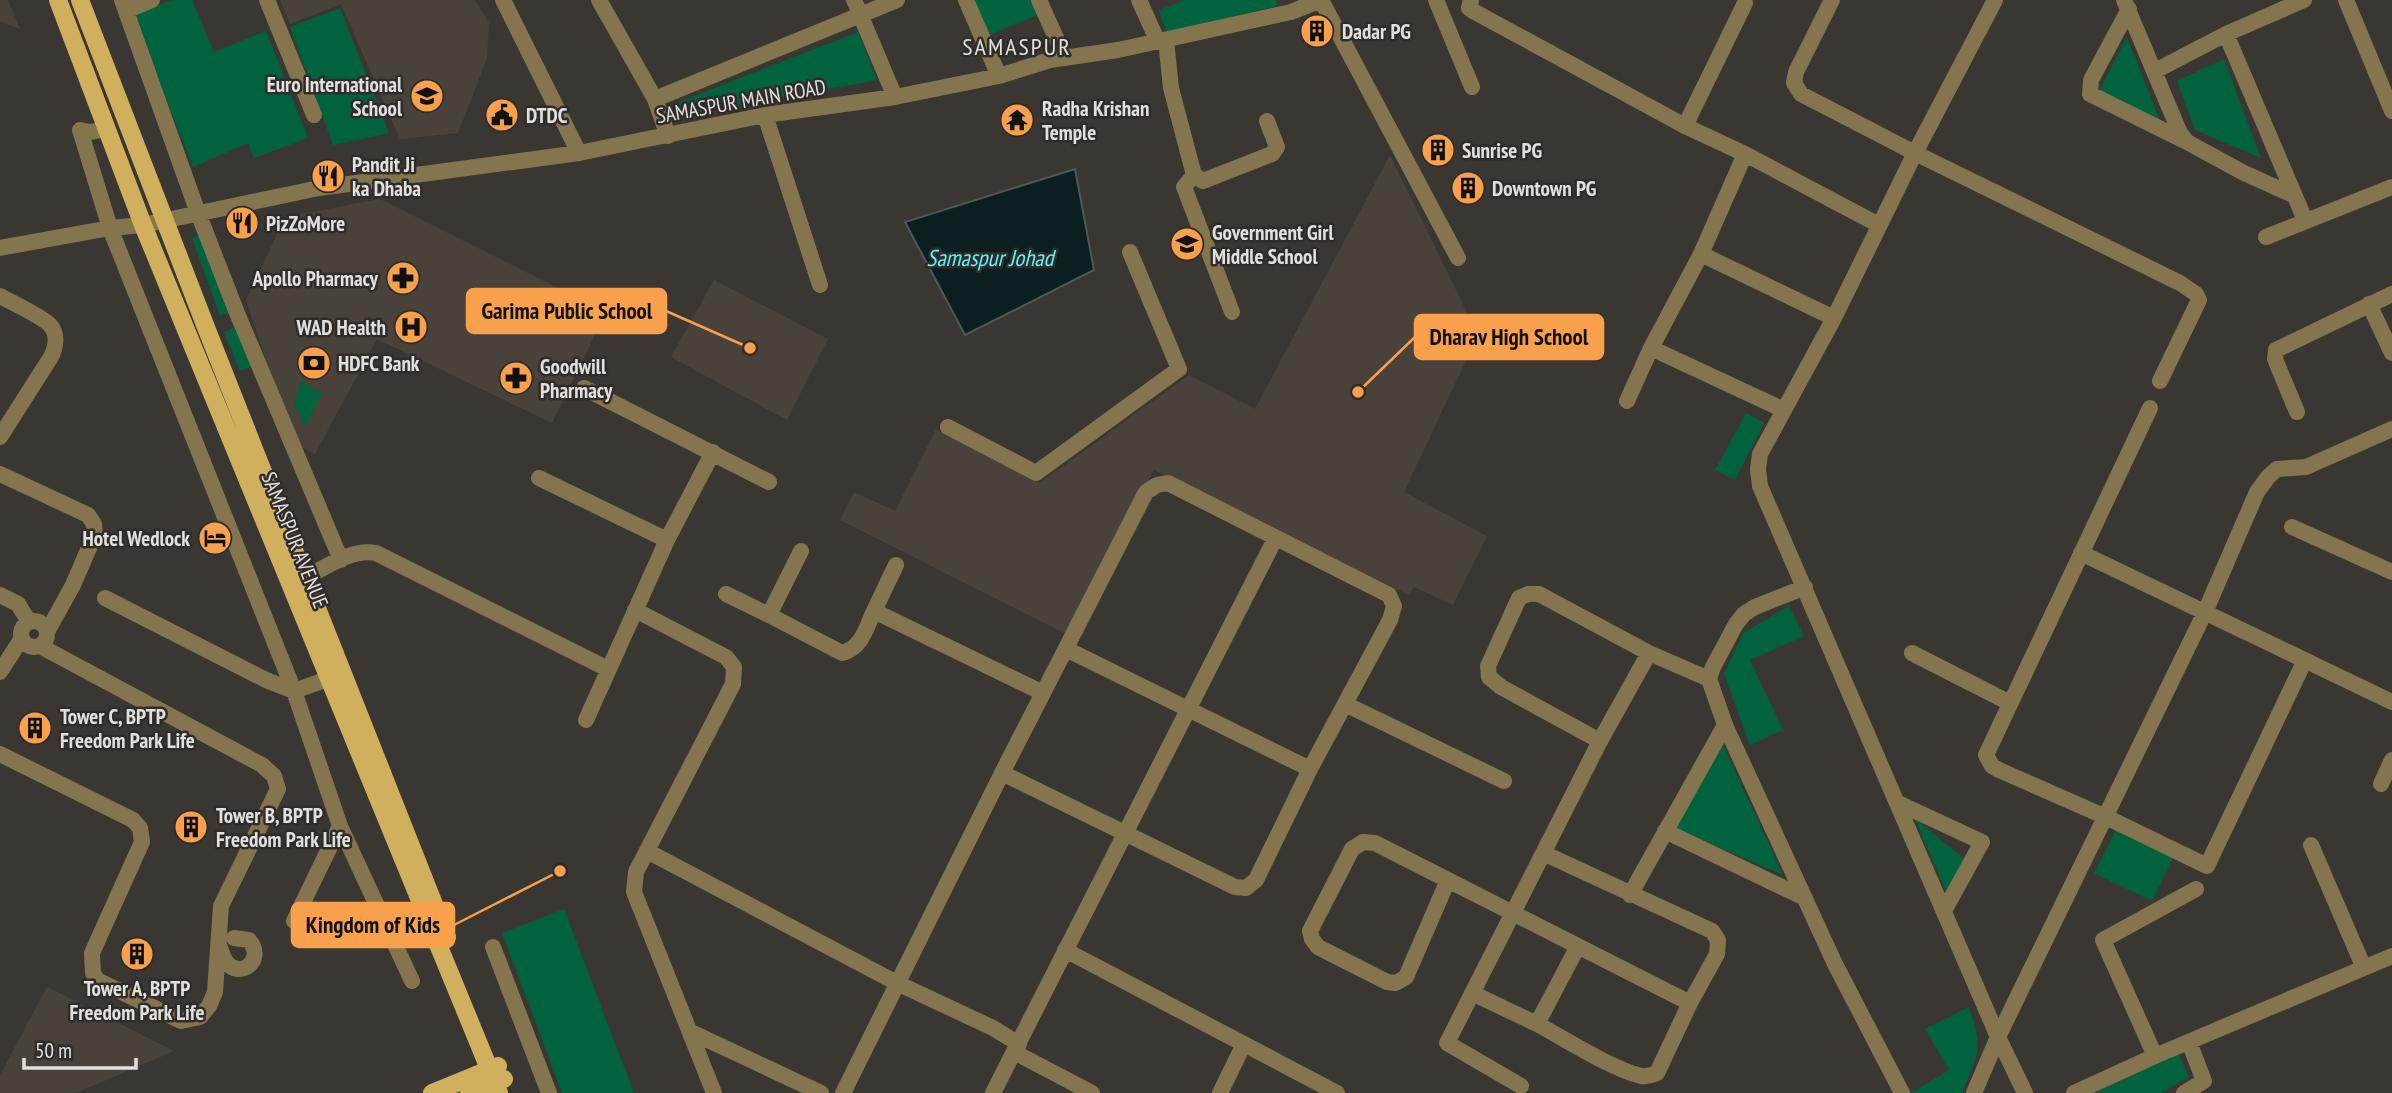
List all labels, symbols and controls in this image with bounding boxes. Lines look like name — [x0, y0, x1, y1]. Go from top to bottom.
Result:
building icon: Dadar PG — [1298, 12, 1336, 50]
place label: Dadar PG — [1342, 18, 1411, 45]
district label: SAMASPUR — [962, 31, 1072, 62]
place label: Euro International School — [267, 71, 403, 122]
street label: SAMASPUR MAIN ROAD — [654, 73, 828, 129]
school or university icon: Euro International School — [408, 77, 446, 115]
place label: Radha Krishan Temple — [1042, 95, 1149, 146]
public building icon: DTDC — [483, 96, 521, 134]
temple icon: Radha Krishan Temple — [998, 101, 1036, 139]
place label: DTDC — [526, 102, 568, 129]
building icon: Sunrise PG — [1419, 131, 1457, 169]
place label: Sunrise PG — [1462, 137, 1542, 164]
place label: Pandit Ji ka Dhaba — [352, 151, 421, 202]
restaurant icon: Pandit Ji ka Dhaba — [309, 157, 347, 195]
building icon: Downtown PG — [1449, 169, 1487, 207]
place label: Downtown PG — [1492, 175, 1596, 202]
restaurant icon: PizZoMore — [223, 204, 261, 242]
place label: PizZoMore — [266, 210, 345, 237]
place label: Government Girl Middle School — [1212, 219, 1334, 270]
school or university icon: Government Girl Middle School — [1168, 225, 1206, 263]
water label: Samaspur Johad — [927, 243, 1056, 272]
pharmacy icon: Apollo Pharmacy — [384, 259, 422, 297]
place label: Apollo Pharmacy — [252, 265, 379, 292]
callout: Garima Public School — [467, 289, 666, 333]
text: Garima Public School — [482, 296, 653, 325]
hospital icon: WAD Health — [392, 308, 430, 346]
place label: WAD Health — [295, 314, 386, 341]
callout: Dharav High School — [1415, 315, 1603, 359]
text: Dharav High School — [1430, 322, 1589, 351]
bank icon: HDFC Bank — [295, 344, 333, 382]
place label: HDFC Bank — [338, 350, 420, 377]
place label: Goodwill Pharmacy — [540, 353, 613, 404]
pharmacy icon: Goodwill Pharmacy — [497, 359, 535, 397]
street label: SAMASPUR AVENUE — [255, 468, 335, 612]
hotel icon: Hotel Wedlock — [196, 519, 234, 557]
place label: Hotel Wedlock — [83, 525, 190, 552]
place label: Tower C, BPTP Freedom Park Life — [60, 703, 195, 754]
building icon: Tower C, BPTP Freedom Park Life — [16, 709, 54, 747]
place label: Tower B, BPTP Freedom Park Life — [216, 802, 351, 853]
building icon: Tower B, BPTP Freedom Park Life — [172, 808, 210, 846]
callout: Kingdom of Kids — [292, 903, 454, 947]
text: Kingdom of Kids — [306, 910, 440, 939]
building icon: Tower A, BPTP Freedom Park Life — [118, 935, 156, 973]
place label: Tower A, BPTP Freedom Park Life — [70, 975, 204, 1026]
scale bar — [24, 1026, 136, 1070]
text: 50 m — [35, 1037, 72, 1064]

